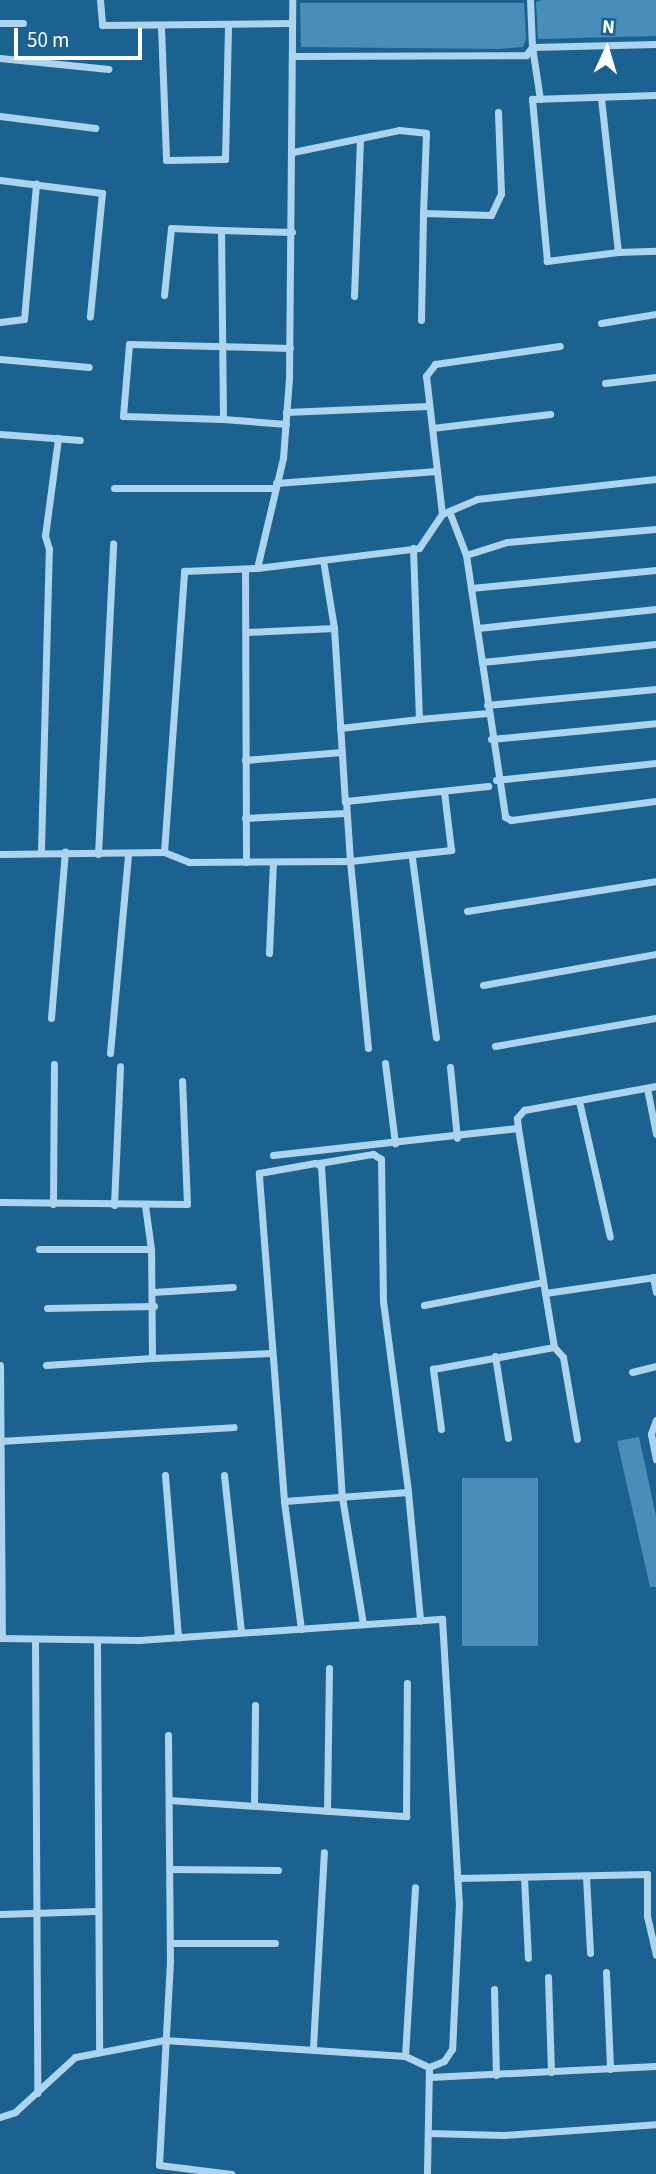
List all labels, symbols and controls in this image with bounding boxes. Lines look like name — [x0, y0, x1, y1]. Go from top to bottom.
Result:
scale bar — [18, 14, 145, 58]
north arrow — [572, 14, 642, 84]
text: N — [601, 14, 616, 41]
text: 50 m — [27, 25, 69, 55]

